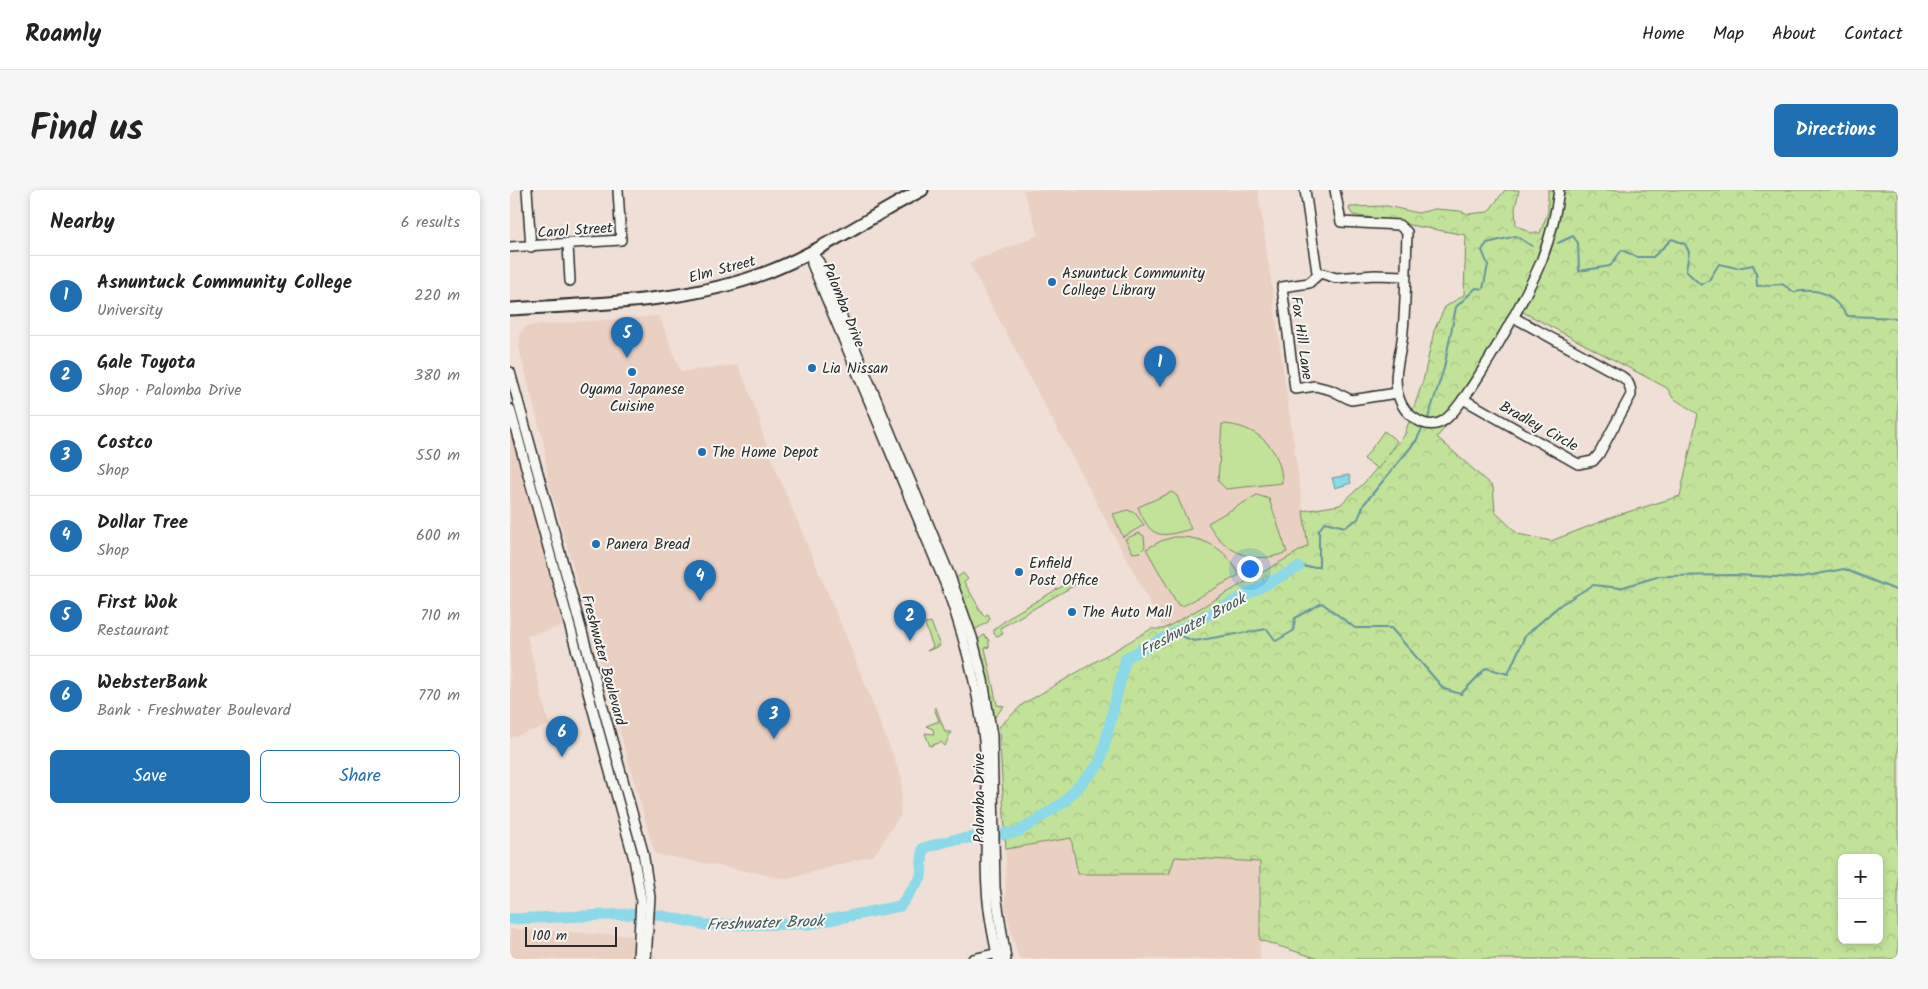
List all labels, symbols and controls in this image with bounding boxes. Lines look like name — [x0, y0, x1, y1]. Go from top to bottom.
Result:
text: Roamly — [25, 15, 101, 54]
text: Home — [1642, 20, 1685, 49]
text: Map — [1713, 20, 1744, 49]
text: About — [1772, 20, 1816, 49]
text: Contact — [1844, 20, 1903, 49]
text: Find us — [30, 102, 143, 158]
button: Directions — [1774, 104, 1898, 157]
text: Nearby — [50, 206, 115, 239]
text: 6 results — [401, 210, 460, 235]
street label: Carol Street — [537, 216, 614, 246]
street label: Elm Street — [686, 249, 759, 290]
street label: Palomba Drive — [815, 259, 871, 352]
place label: Asnuntuck Community College Library — [1062, 262, 1206, 303]
text: Asnuntuck Community College — [97, 268, 352, 298]
marker: Asnuntuck Community College Library — [1046, 276, 1058, 288]
text: 1 — [64, 283, 68, 308]
text: 220 m — [414, 283, 460, 308]
street label: Fox Hill Lane — [1283, 295, 1319, 382]
text: University — [97, 298, 162, 323]
pin: 5 — [611, 317, 643, 358]
pin: 1 — [1144, 346, 1176, 387]
text: Gale Toyota — [97, 348, 195, 378]
place label: Lia Nissan — [822, 357, 888, 381]
marker: Lia Nissan — [806, 362, 818, 374]
text: 2 — [61, 363, 71, 388]
text: 380 m — [414, 363, 460, 388]
marker: Oyama Japanese Cuisine — [626, 366, 638, 378]
text: Shop · Palomba Drive — [97, 378, 241, 403]
place label: Oyama Japanese Cuisine — [580, 378, 684, 419]
street label: Bradley Circle — [1495, 395, 1583, 459]
text: Costco — [97, 428, 153, 458]
place label: The Home Depot — [712, 441, 819, 465]
text: 3 — [62, 443, 70, 468]
text: 550 m — [416, 443, 460, 468]
marker: The Home Depot — [696, 446, 708, 458]
text: Shop — [97, 458, 129, 483]
text: Dollar Tree — [97, 508, 188, 538]
text: 4 — [62, 523, 70, 548]
text: 600 m — [416, 523, 460, 548]
place label: Panera Bread — [606, 533, 690, 557]
text: Shop — [97, 538, 129, 563]
marker: Panera Bread — [590, 538, 602, 550]
place label: Enfield Post Office — [1029, 552, 1099, 593]
your location — [1237, 556, 1263, 582]
pin: 4 — [684, 560, 716, 601]
marker: Enfield Post Office — [1013, 566, 1025, 578]
water label: Freshwater Brook — [1135, 586, 1252, 664]
text: First Wok — [97, 588, 177, 618]
street label: Freshwater Boulevard — [574, 592, 632, 729]
pin: 2 — [894, 600, 926, 641]
place label: The Auto Mall — [1082, 601, 1172, 625]
text: 5 — [62, 603, 70, 628]
text: 710 m — [420, 603, 460, 628]
marker: The Auto Mall — [1066, 606, 1078, 618]
text: Restaurant — [97, 618, 169, 643]
text: WebsterBank — [97, 668, 207, 698]
text: 6 — [62, 683, 70, 708]
text: 770 m — [418, 683, 460, 708]
text: Bank · Freshwater Boulevard — [97, 698, 291, 723]
pin: 3 — [758, 698, 790, 739]
pin: 6 — [546, 716, 578, 757]
button: Save — [50, 750, 250, 803]
button: Share — [260, 750, 460, 803]
street label: Palomba Drive — [968, 753, 992, 843]
map controls — [1838, 854, 1883, 944]
button: + — [1838, 854, 1883, 899]
button: − — [1838, 899, 1883, 944]
water label: Freshwater Brook — [706, 909, 827, 938]
scale bar — [525, 924, 618, 947]
text: 100 m — [532, 925, 567, 947]

